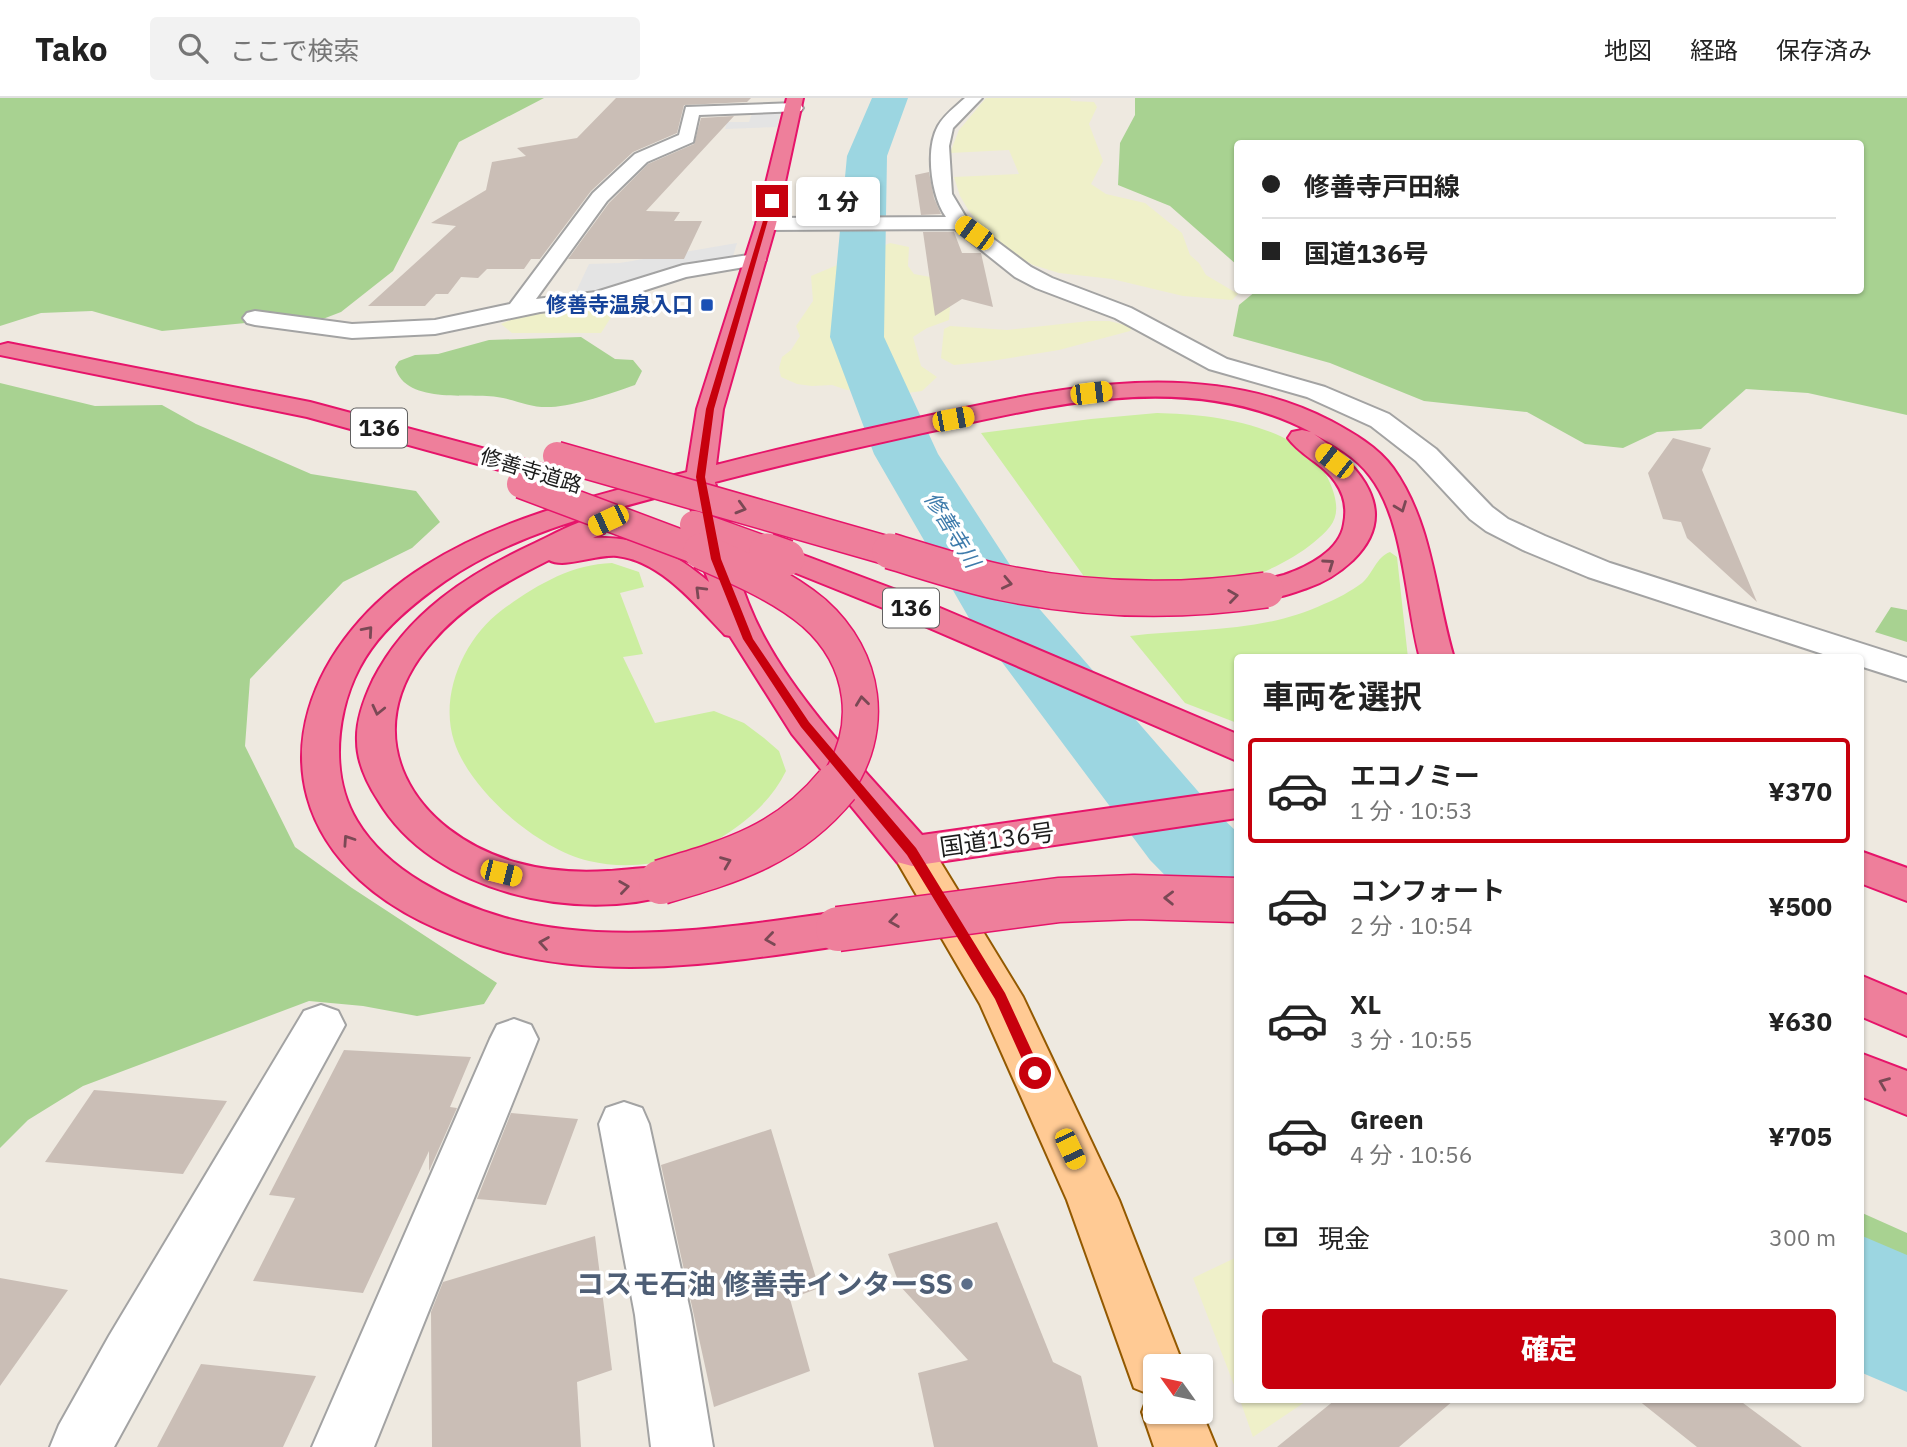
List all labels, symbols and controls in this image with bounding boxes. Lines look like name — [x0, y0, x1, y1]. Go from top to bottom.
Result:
search box — [150, 17, 640, 80]
text: Tako — [35, 27, 108, 70]
icon: search — [174, 29, 212, 67]
text: ここで検索 — [230, 33, 360, 67]
text: 地図 — [1604, 34, 1652, 66]
text: 経路 — [1690, 34, 1738, 66]
text: 保存済み — [1776, 34, 1872, 66]
text: 修善寺戸田線 — [1304, 169, 1460, 203]
callout: 1 分 — [796, 176, 880, 226]
route end — [756, 185, 788, 217]
text: 1 分 — [817, 186, 859, 216]
car — [951, 212, 998, 254]
text: 国道136号 — [1304, 236, 1429, 270]
place label: 修善寺温泉入口 — [546, 290, 693, 318]
marker: 修善寺温泉入口 — [699, 297, 715, 313]
car — [1069, 380, 1114, 406]
car — [931, 405, 976, 433]
road number: 136 — [351, 408, 407, 448]
car — [1311, 440, 1358, 482]
street label: 修善寺道路 — [477, 441, 586, 499]
water label: 修善寺川 — [919, 486, 988, 574]
one-way arrow — [735, 500, 747, 515]
one-way arrow — [1393, 500, 1407, 513]
car — [585, 502, 632, 538]
one-way arrow — [1321, 560, 1333, 572]
one-way arrow — [1001, 575, 1013, 590]
one-way arrow — [696, 586, 709, 599]
road number: 136 — [883, 588, 939, 628]
one-way arrow — [1227, 588, 1239, 603]
one-way arrow — [360, 626, 372, 639]
text: 車両を選択 — [1262, 675, 1422, 717]
one-way arrow — [854, 695, 869, 707]
one-way arrow — [372, 704, 386, 716]
text: エコノミー — [1350, 758, 1480, 792]
icon: car — [1266, 759, 1329, 822]
text: ¥370 — [1768, 774, 1832, 808]
text: 1 分 · 10:53 — [1350, 795, 1473, 825]
street label: 国道136号 — [938, 815, 1056, 863]
one-way arrow — [344, 835, 356, 848]
one-way arrow — [720, 857, 732, 871]
car — [479, 858, 524, 888]
text: コンフォート — [1350, 873, 1505, 907]
icon: car — [1266, 874, 1329, 937]
one-way arrow — [618, 879, 630, 894]
text: ¥500 — [1768, 889, 1832, 923]
one-way arrow — [1163, 890, 1174, 906]
text: 2 分 · 10:54 — [1350, 910, 1473, 940]
one-way arrow — [888, 913, 900, 928]
one-way arrow — [764, 931, 776, 946]
one-way arrow — [538, 936, 550, 951]
text: XL — [1350, 987, 1381, 1021]
icon: car — [1266, 989, 1329, 1052]
text: ¥630 — [1768, 1004, 1832, 1038]
text: 3 分 · 10:55 — [1350, 1024, 1473, 1054]
route start — [1019, 1057, 1051, 1089]
one-way arrow — [1878, 1078, 1890, 1092]
text: Green — [1350, 1102, 1424, 1136]
icon: car — [1266, 1104, 1329, 1167]
text: ¥705 — [1768, 1119, 1832, 1153]
car — [1052, 1126, 1089, 1172]
text: 4 分 · 10:56 — [1350, 1139, 1473, 1169]
icon: cash — [1262, 1218, 1300, 1256]
text: 現金 — [1318, 1221, 1370, 1255]
text: 300 m — [1769, 1222, 1836, 1252]
place label: コスモ石油 修善寺インターSS — [576, 1265, 953, 1302]
marker: コスモ石油 修善寺インターSS — [959, 1276, 975, 1292]
button: 確定 — [1262, 1309, 1836, 1389]
north arrow — [1143, 1354, 1213, 1424]
map controls — [1143, 1354, 1213, 1424]

